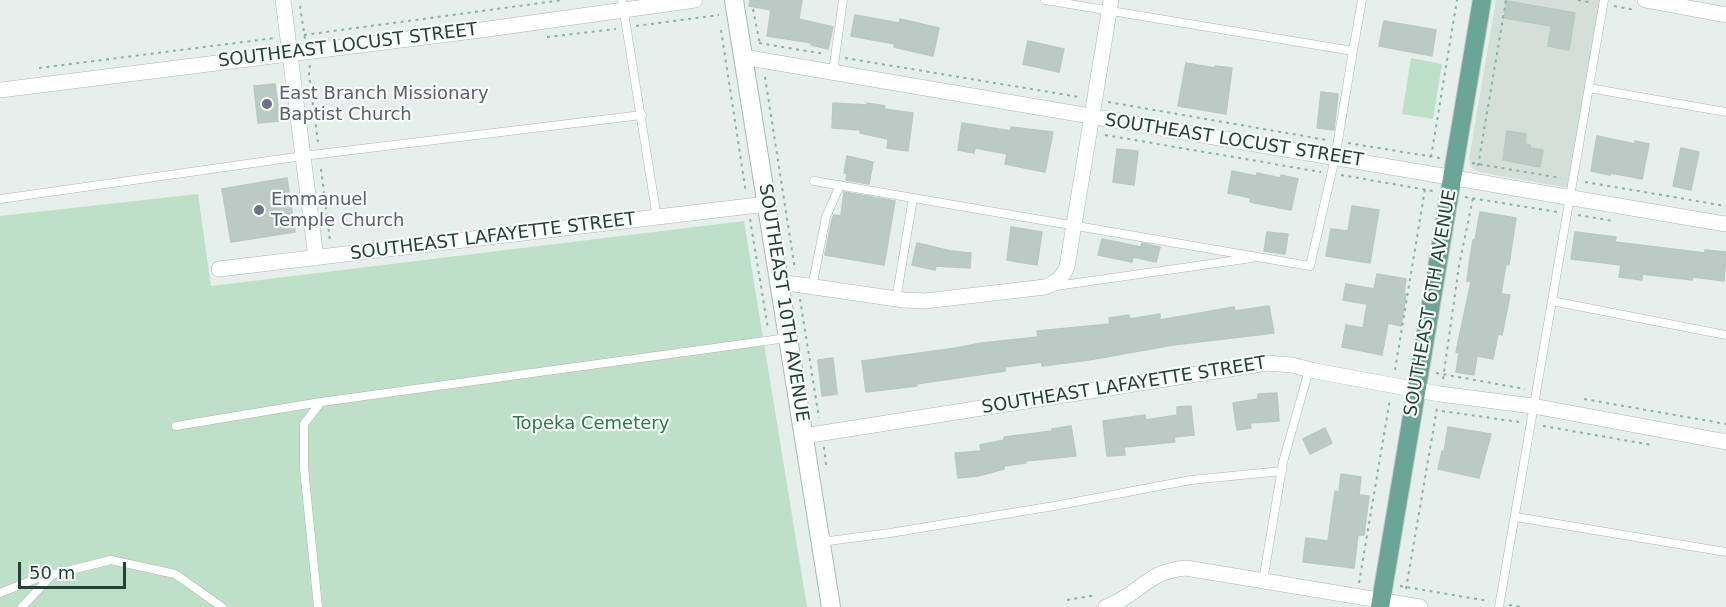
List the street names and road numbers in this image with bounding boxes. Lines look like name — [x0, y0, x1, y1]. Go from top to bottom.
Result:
street label: SOUTHEAST LOCUST STREET — [217, 19, 479, 73]
street label: SOUTHEAST LOCUST STREET — [1103, 110, 1365, 172]
street label: SOUTHEAST 10TH AVENUE — [753, 182, 813, 424]
street label: SOUTHEAST 6TH AVENUE — [1400, 188, 1462, 418]
street label: SOUTHEAST LAFAYETTE STREET — [349, 209, 637, 265]
street label: SOUTHEAST LAFAYETTE STREET — [980, 353, 1268, 419]

